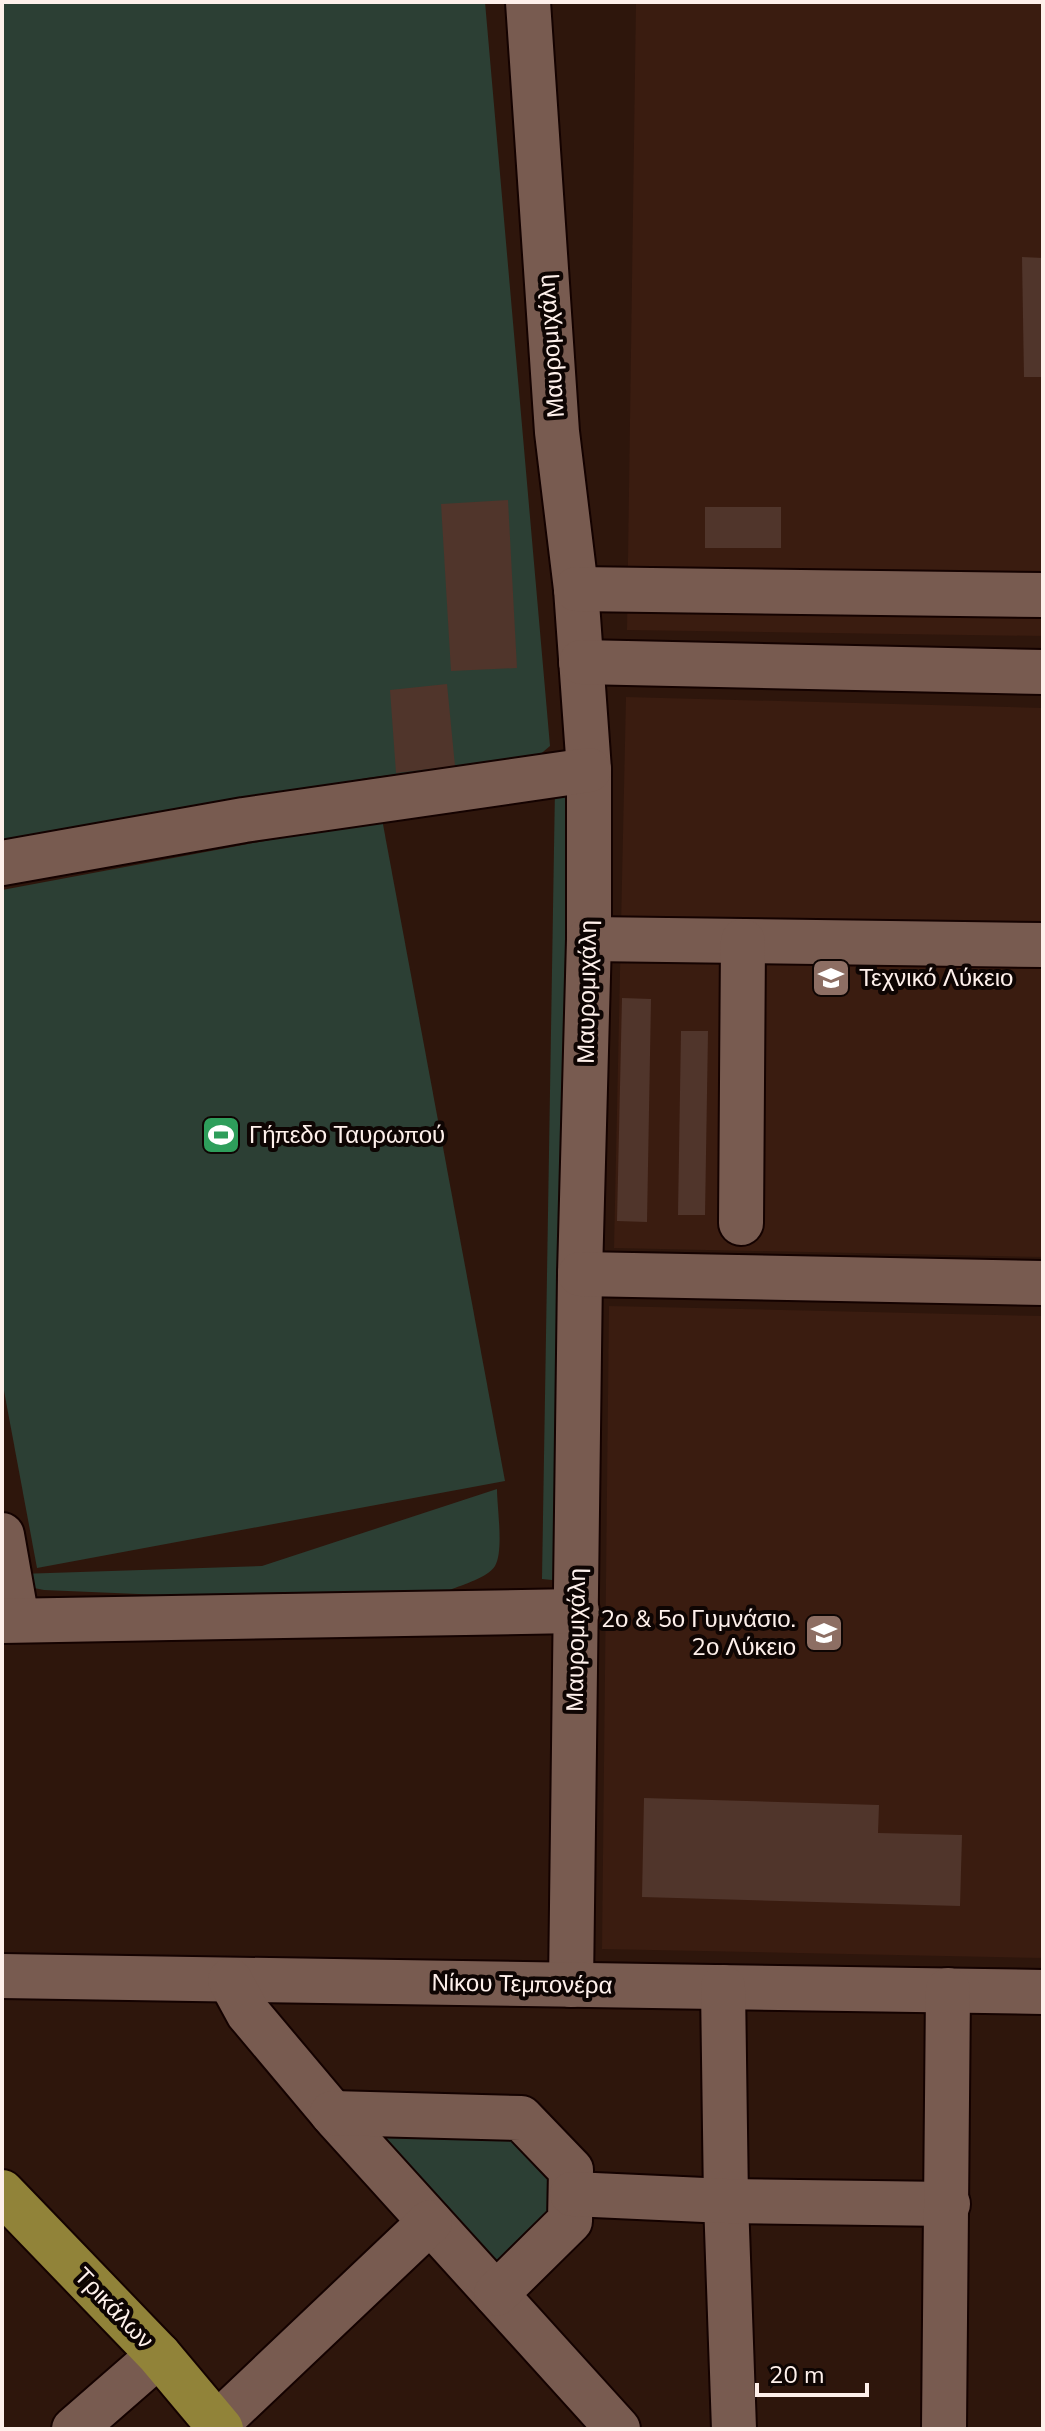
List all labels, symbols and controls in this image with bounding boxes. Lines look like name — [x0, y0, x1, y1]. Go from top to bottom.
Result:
street label: Μαυρομιχάλη — [530, 273, 572, 419]
street label: Μαυρομιχάλη — [570, 920, 604, 1064]
school or university icon: Τεχνικό Λύκειο — [810, 957, 852, 999]
place label: Τεχνικό Λύκειο — [859, 962, 1013, 994]
sports icon: Γήπεδο Ταυρωπού — [200, 1114, 242, 1156]
place label: Γήπεδο Ταυρωπού — [249, 1119, 445, 1151]
street label: Μαυρομιχάλη — [559, 1568, 593, 1712]
place label: 2ο & 5ο Γυμνάσιο. 2ο Λύκειο — [601, 1603, 796, 1663]
school or university icon: 2ο & 5ο Γυμνάσιο. 2ο Λύκειο — [803, 1612, 845, 1654]
street label: Νίκου Τεμπονέρα — [431, 1966, 613, 2002]
street label: Τρικάλων — [67, 2260, 161, 2356]
scale bar — [757, 2347, 867, 2397]
text: 20 m — [769, 2359, 825, 2391]

